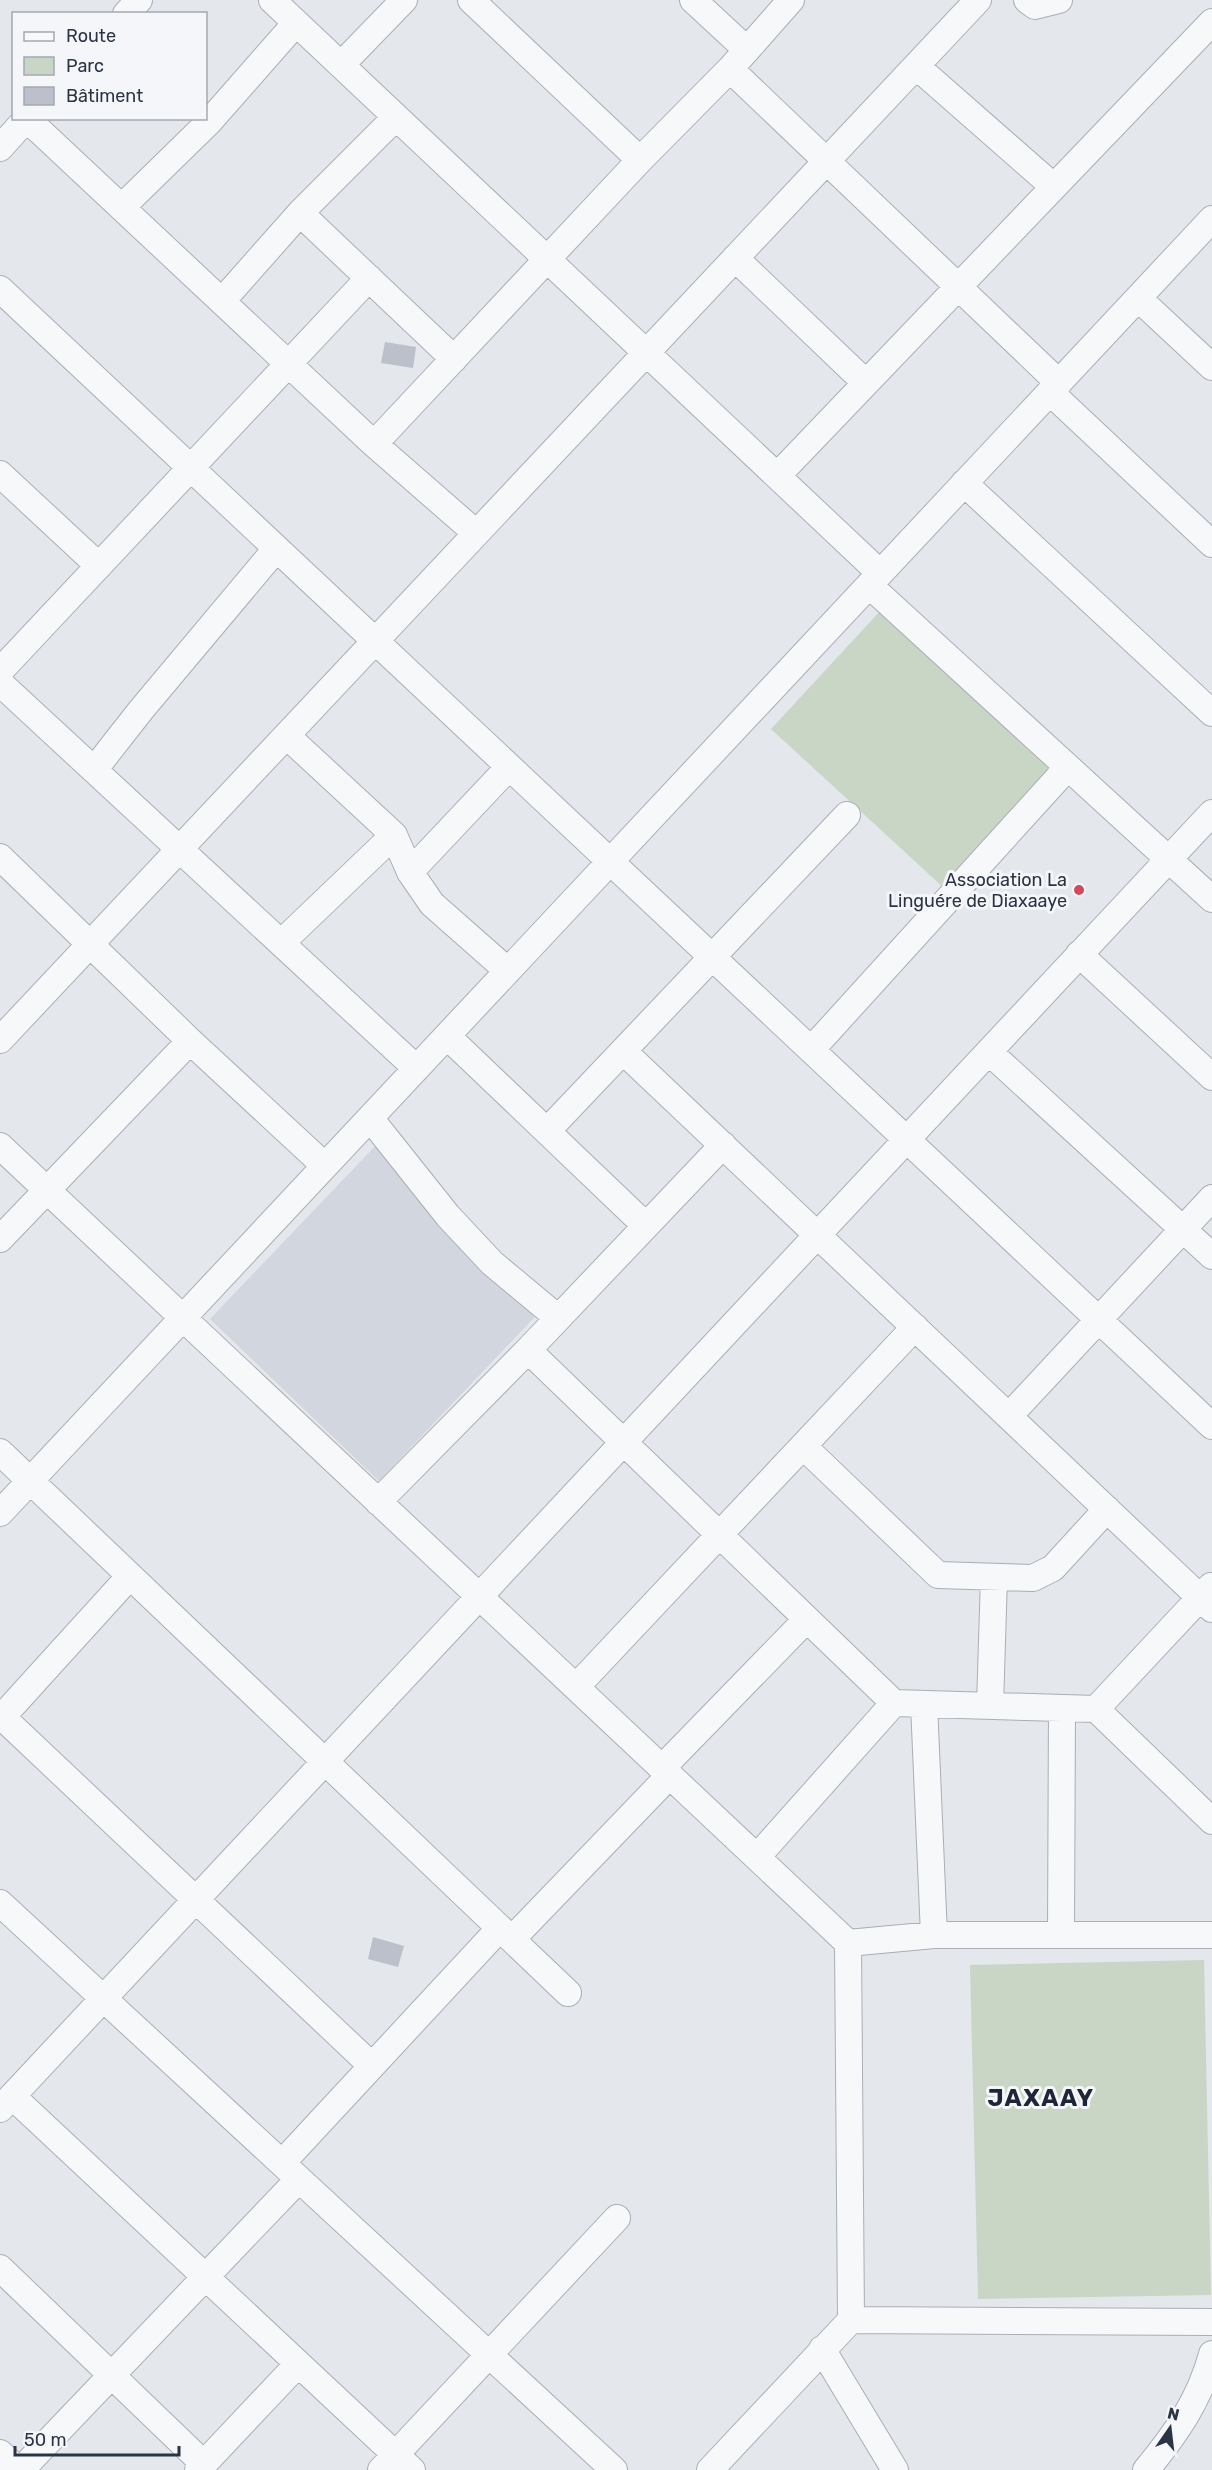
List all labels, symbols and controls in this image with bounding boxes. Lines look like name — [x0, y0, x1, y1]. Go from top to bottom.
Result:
legend — [12, 12, 207, 120]
text: Route — [66, 25, 116, 47]
text: Parc — [66, 55, 104, 77]
text: Bâtiment — [66, 85, 143, 107]
place label: Association La Linguére de Diaxaaye — [888, 869, 1067, 912]
marker: Association La Linguére de Diaxaaye — [1072, 883, 1086, 897]
district label: JAXAAY — [987, 2084, 1095, 2112]
north arrow — [1140, 2398, 1200, 2458]
text: N — [1166, 2403, 1181, 2425]
scale bar — [15, 2419, 178, 2457]
text: 50 m — [24, 2429, 67, 2451]

